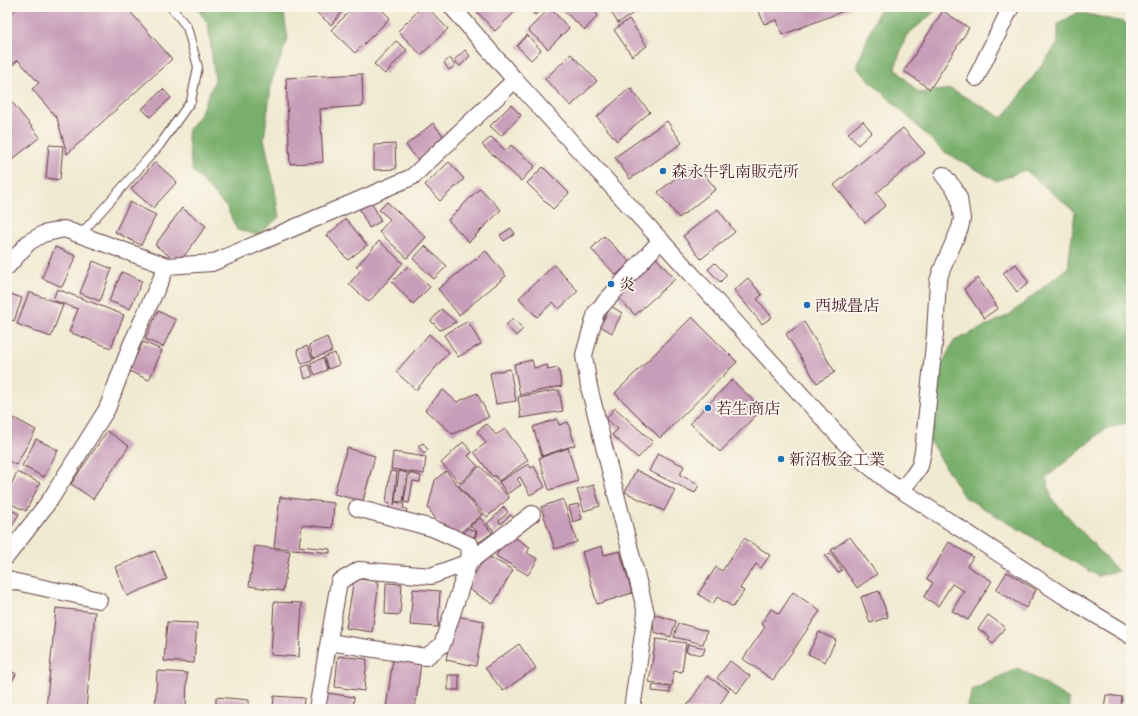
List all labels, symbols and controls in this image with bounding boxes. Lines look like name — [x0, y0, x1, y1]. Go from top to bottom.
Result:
place label: 森永牛乳南販売所 — [671, 163, 799, 183]
marker: 森永牛乳南販売所 — [658, 166, 668, 176]
place label: 炎 — [619, 276, 635, 296]
marker: 炎 — [606, 279, 616, 289]
place label: 西城畳店 — [815, 297, 879, 317]
marker: 西城畳店 — [802, 300, 812, 310]
place label: 若生商店 — [716, 400, 780, 420]
marker: 若生商店 — [703, 403, 713, 413]
place label: 新沼板金工業 — [789, 451, 885, 471]
marker: 新沼板金工業 — [776, 454, 786, 464]

